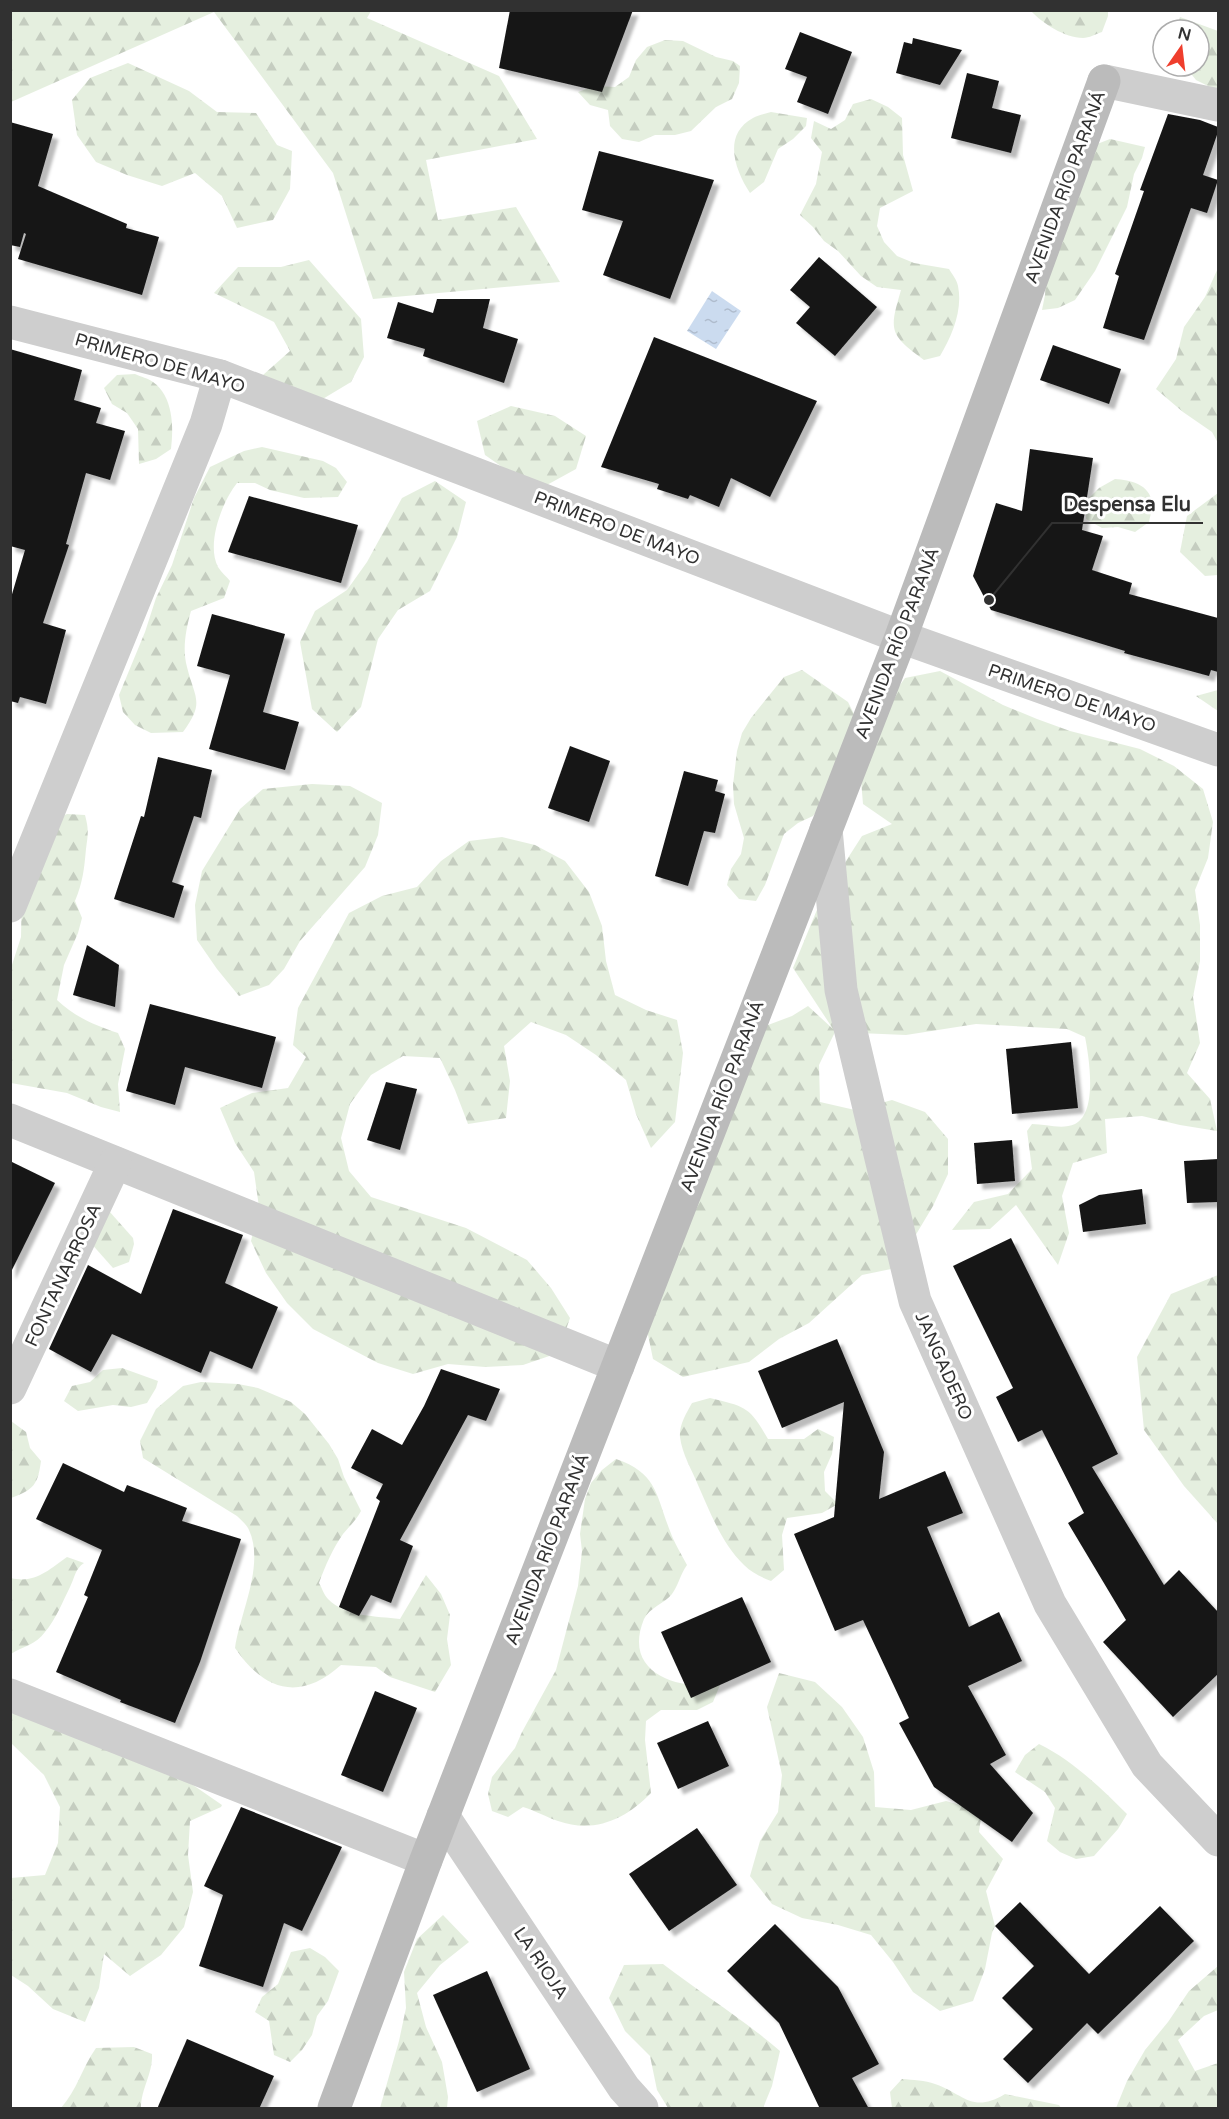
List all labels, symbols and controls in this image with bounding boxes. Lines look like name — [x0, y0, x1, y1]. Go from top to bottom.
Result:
north arrow — [1151, 18, 1211, 78]
text: N — [1176, 23, 1193, 46]
street label: AVENIDA RÍO PARANÁ — [1020, 88, 1110, 286]
street label: PRIMERO DE MAYO — [72, 328, 248, 398]
callout: Despensa Elu — [1052, 485, 1203, 523]
street label: PRIMERO DE MAYO — [531, 486, 703, 570]
text: Despensa Elu — [1063, 493, 1191, 517]
street label: AVENIDA RÍO PARANÁ — [850, 544, 944, 742]
street label: PRIMERO DE MAYO — [985, 659, 1159, 737]
street label: AVENIDA RÍO PARANÁ — [675, 997, 769, 1195]
street label: FONTANARROSA — [20, 1200, 106, 1350]
street label: JANGADERO — [910, 1309, 978, 1423]
street label: AVENIDA RÍO PARANÁ — [500, 1450, 594, 1648]
street label: LA RIOJA — [509, 1923, 573, 2003]

